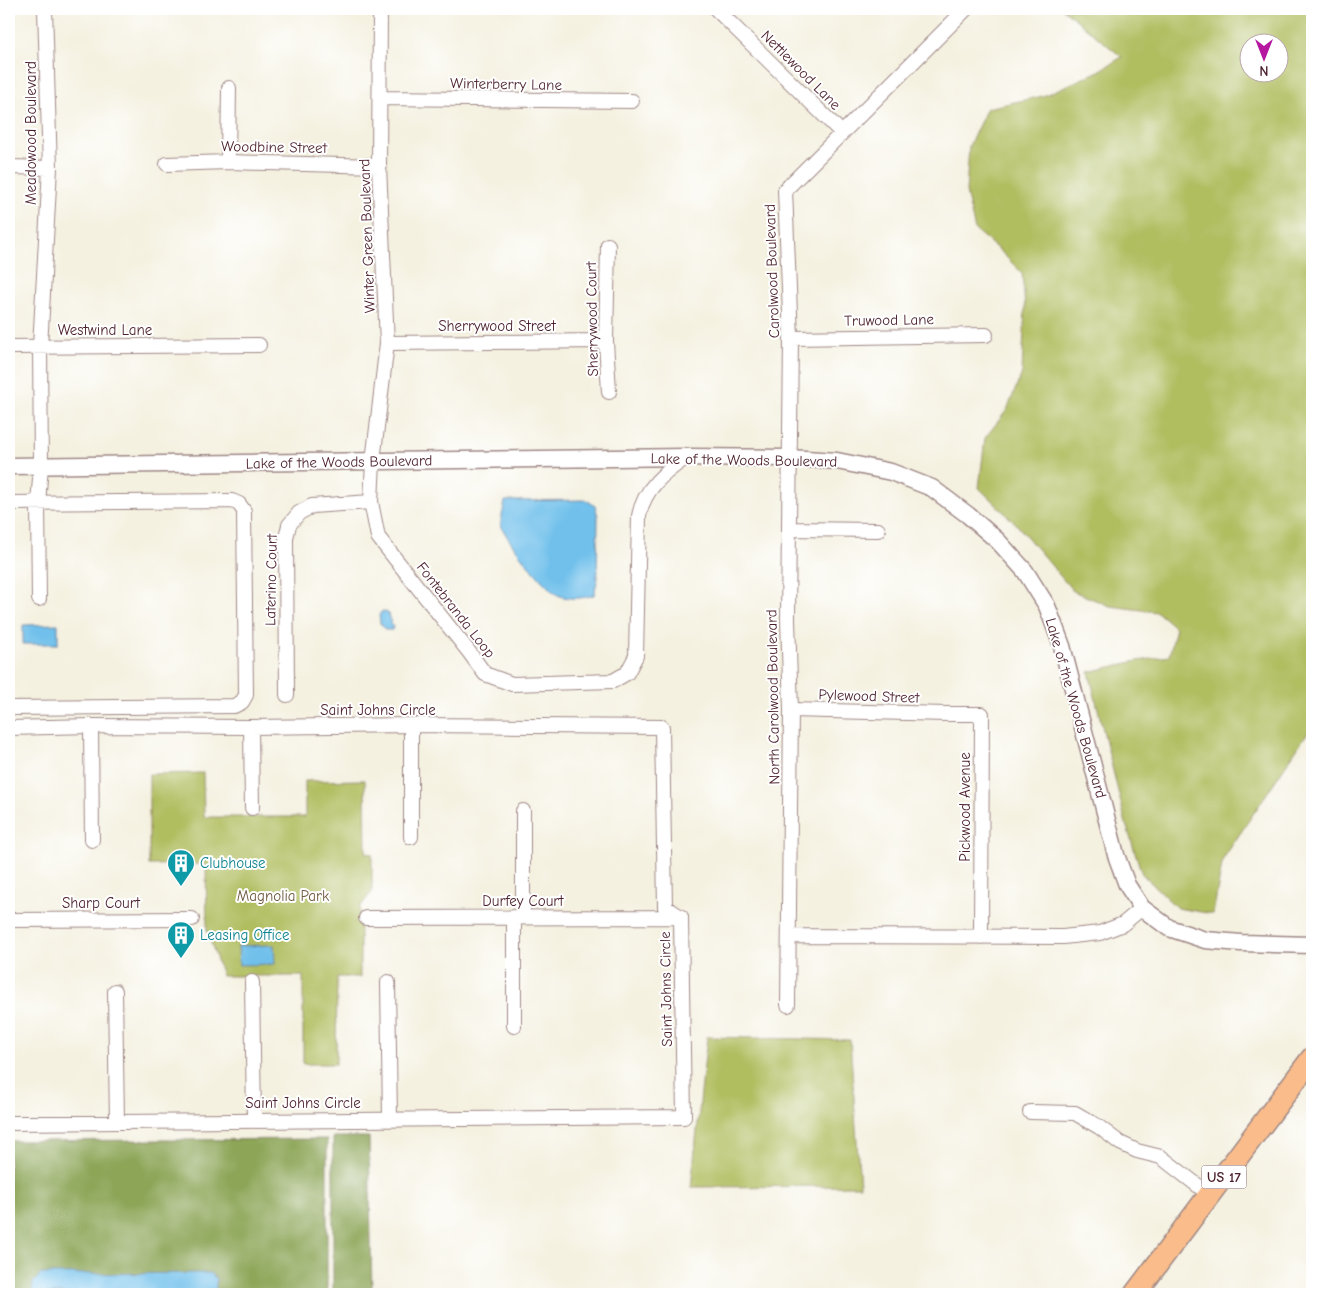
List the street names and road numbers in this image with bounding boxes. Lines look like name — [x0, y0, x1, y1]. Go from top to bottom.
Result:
street label: Nettlewood Lane — [757, 26, 845, 114]
street label: Meadowood Boulevard — [22, 61, 40, 205]
street label: Winterberry Lane — [450, 74, 563, 94]
street label: Woodbine Street — [221, 137, 328, 157]
street label: Winter Green Boulevard — [355, 158, 379, 314]
street label: Carolwood Boulevard — [761, 204, 783, 338]
street label: Sherrywood Court — [582, 261, 602, 377]
street label: Truwood Lane — [844, 310, 935, 330]
street label: Sherrywood Street — [438, 317, 556, 335]
street label: Westwind Lane — [58, 321, 153, 339]
street label: Lake of the Woods Boulevard — [650, 449, 838, 471]
street label: Lake of the Woods Boulevard — [245, 451, 433, 473]
street label: Laterino Court — [261, 533, 281, 626]
street label: Fontebranda Loop — [413, 558, 499, 662]
street label: North Carolwood Boulevard — [762, 609, 784, 785]
street label: Lake of the Woods Boulevard — [1042, 616, 1110, 800]
street label: Pylewood Street — [818, 685, 920, 707]
street label: Saint Johns Circle — [320, 701, 436, 719]
street label: Pickwood Avenue — [956, 752, 974, 862]
street label: Durfey Court — [482, 892, 564, 910]
street label: Sharp Court — [62, 894, 141, 912]
street label: Saint Johns Circle — [656, 931, 676, 1047]
street label: Saint Johns Circle — [245, 1094, 361, 1112]
road number: US 17 — [1202, 1166, 1246, 1188]

